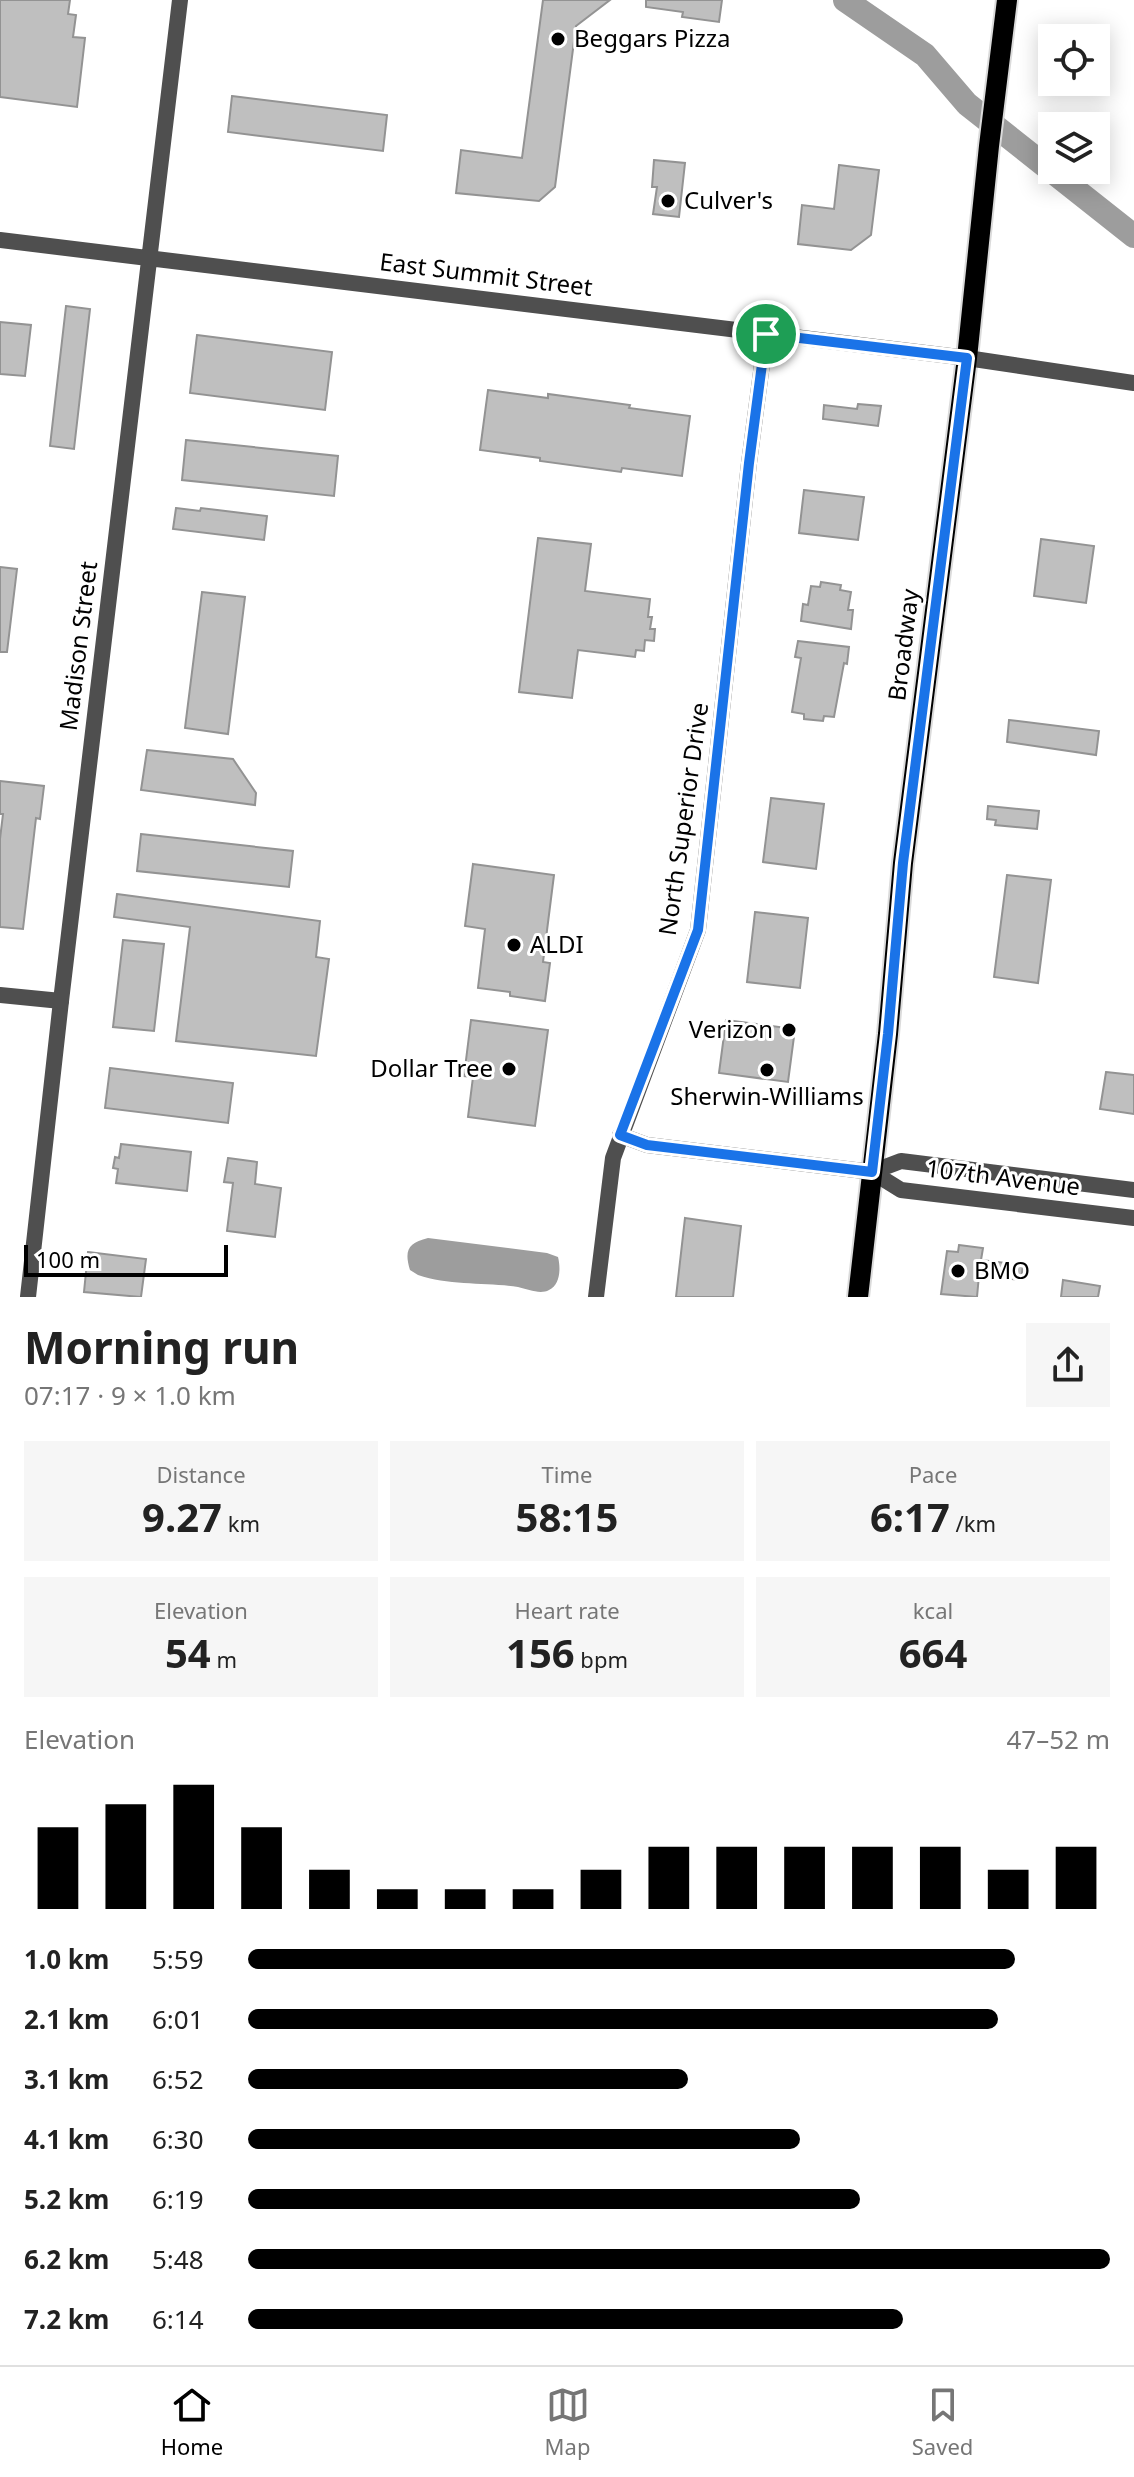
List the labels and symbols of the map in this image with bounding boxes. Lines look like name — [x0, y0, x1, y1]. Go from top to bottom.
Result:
place label: Beggars Pizza — [574, 21, 731, 54]
marker: Beggars Pizza — [549, 30, 567, 48]
place label: Culver's — [684, 183, 773, 216]
marker: Culver's — [659, 192, 677, 210]
street label: East Summit Street — [378, 244, 595, 303]
pin — [732, 300, 800, 368]
street label: Madison Street — [51, 559, 104, 732]
street label: Broadway — [879, 586, 926, 703]
street label: North Superior Drive — [650, 700, 715, 937]
place label: ALDI — [530, 927, 584, 960]
marker: ALDI — [505, 936, 523, 954]
place label: Verizon — [689, 1012, 773, 1045]
marker: Verizon — [780, 1021, 798, 1039]
place label: Dollar Tree — [370, 1051, 493, 1084]
marker: Dollar Tree — [500, 1060, 518, 1078]
marker: Sherwin-Williams — [758, 1061, 776, 1079]
place label: Sherwin-Williams — [670, 1079, 864, 1112]
street label: 107th Avenue — [924, 1151, 1082, 1202]
scale bar — [24, 1241, 228, 1277]
place label: BMO — [974, 1253, 1030, 1286]
marker: BMO — [949, 1262, 967, 1280]

